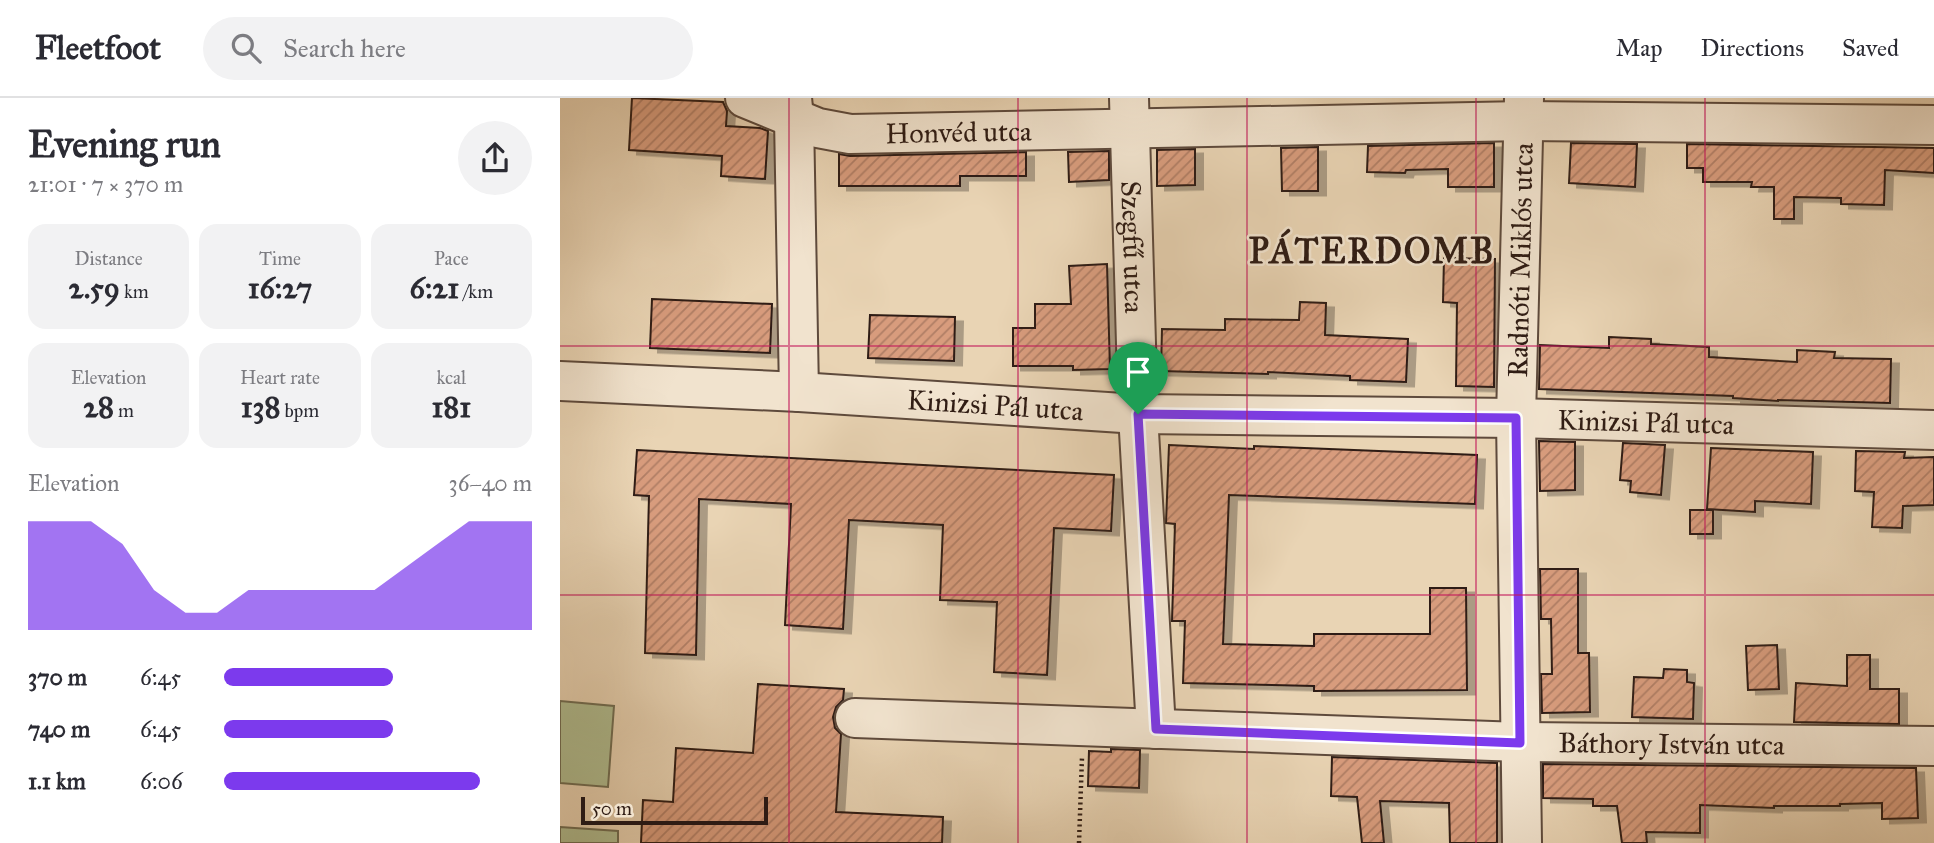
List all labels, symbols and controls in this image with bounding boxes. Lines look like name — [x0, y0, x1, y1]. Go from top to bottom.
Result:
search box — [203, 17, 693, 80]
text: Fleetfoot — [35, 28, 161, 68]
icon: search — [227, 29, 265, 67]
text: Search here — [283, 32, 406, 64]
text: Map — [1616, 33, 1663, 63]
text: Directions — [1701, 33, 1804, 63]
text: Saved — [1842, 33, 1899, 63]
street label: Honvéd utca — [885, 113, 1032, 151]
text: Evening run — [28, 121, 221, 167]
button: share — [458, 121, 532, 195]
street label: Radnóti Miklós utca — [1500, 142, 1541, 378]
text: 21:01 · 7 × 370 m — [28, 170, 183, 198]
street label: Szegfű utca — [1113, 180, 1152, 314]
district label: PÁTERDOMB — [1249, 228, 1495, 273]
text: Distance — [75, 247, 143, 270]
text: Time — [259, 247, 301, 270]
text: Pace — [434, 247, 469, 270]
text: 2.59 — [69, 270, 120, 306]
text: 16:27 — [248, 270, 312, 306]
text: 6:21 — [410, 270, 459, 306]
text: km — [120, 280, 149, 303]
text: /km — [459, 280, 493, 303]
pin — [1108, 342, 1168, 414]
icon: arrive — [1119, 353, 1157, 391]
text: Elevation — [71, 366, 146, 389]
text: Heart rate — [240, 366, 320, 389]
text: kcal — [436, 366, 466, 389]
street label: Kinizsi Pál utca — [906, 382, 1085, 428]
text: 28 — [83, 389, 114, 425]
text: 138 — [241, 389, 281, 425]
text: 181 — [431, 389, 471, 425]
text: m — [114, 399, 134, 422]
text: bpm — [281, 399, 319, 422]
street label: Kinizsi Pál utca — [1557, 402, 1735, 442]
text: Elevation — [28, 469, 119, 497]
text: 36–40 m — [448, 469, 532, 497]
text: 370 m — [28, 663, 87, 691]
text: 6:45 — [140, 663, 181, 691]
text: 740 m — [28, 715, 90, 743]
text: 6:45 — [140, 715, 181, 743]
street label: Báthory István utca — [1558, 725, 1785, 763]
text: 1.1 km — [28, 767, 86, 795]
text: 6:06 — [140, 767, 183, 795]
scale bar — [581, 794, 768, 826]
text: 50 m — [592, 797, 632, 820]

